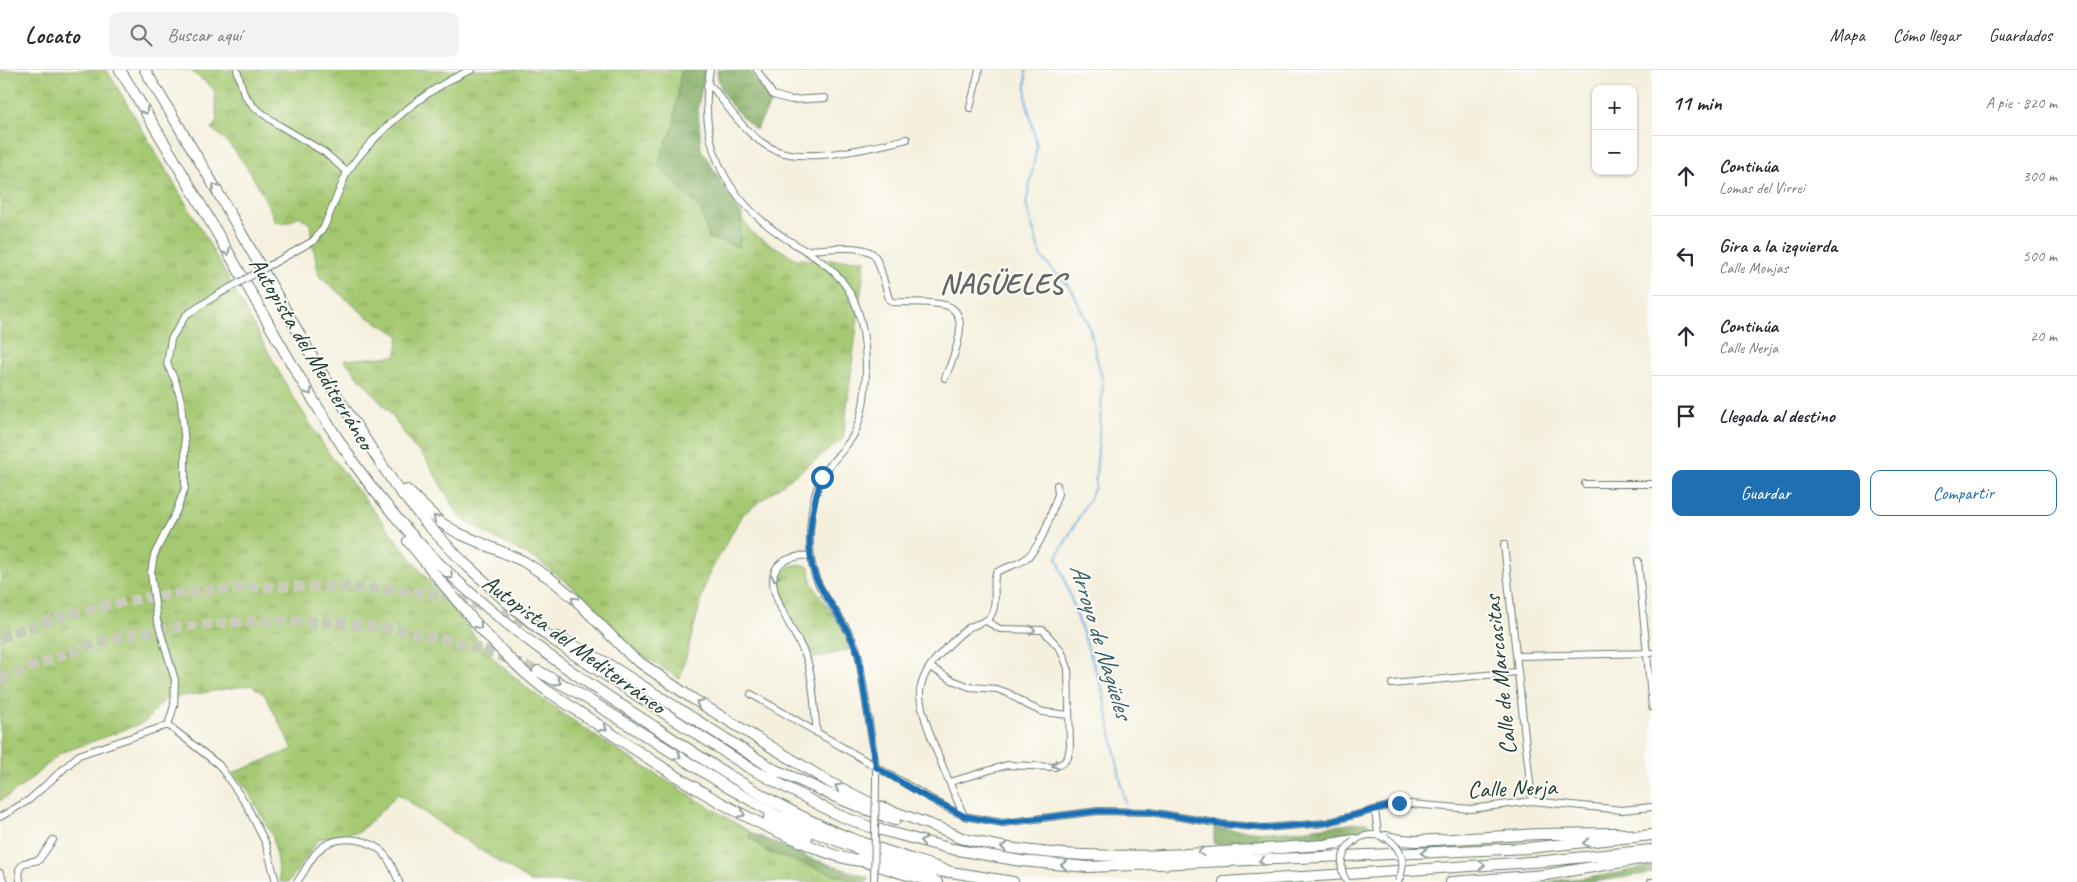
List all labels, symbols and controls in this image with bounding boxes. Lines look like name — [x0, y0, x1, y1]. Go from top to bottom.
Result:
search box — [109, 12, 459, 57]
text: Locato — [25, 20, 79, 50]
icon: search — [127, 21, 155, 49]
text: Buscar aquí — [167, 23, 242, 47]
text: Mapa — [1830, 24, 1865, 46]
text: Cómo llegar — [1893, 24, 1961, 46]
text: Guardados — [1989, 24, 2052, 46]
map controls — [1592, 85, 1637, 175]
button: + — [1592, 85, 1637, 130]
text: 11 min — [1672, 90, 1722, 116]
text: A pie · 820 m — [1986, 93, 2057, 113]
one-way arrow — [139, 106, 149, 115]
button: − — [1592, 130, 1637, 175]
text: Continúa — [1719, 154, 1778, 178]
icon: ahead — [1672, 162, 1700, 190]
text: 300 m — [2023, 166, 2057, 186]
text: Lomas del Virrei — [1719, 178, 1805, 198]
one-way arrow — [211, 184, 221, 193]
text: Gira a la izquierda — [1719, 234, 1837, 258]
icon: left — [1672, 242, 1700, 270]
one-way arrow — [221, 246, 231, 255]
text: 500 m — [2023, 246, 2057, 266]
street label: Autopista del Mediterráneo — [243, 251, 383, 457]
text: Calle Monjas — [1719, 258, 1788, 278]
district label: NAGÜELES — [940, 265, 1070, 302]
text: Continúa — [1719, 314, 1778, 338]
icon: ahead — [1672, 322, 1700, 350]
text: 20 m — [2030, 326, 2057, 346]
text: Calle Nerja — [1719, 338, 1778, 358]
one-way arrow — [302, 387, 312, 396]
icon: arrive — [1672, 402, 1700, 430]
text: Llegada al destino — [1719, 404, 1835, 428]
route start — [811, 466, 834, 489]
button: Guardar — [1672, 470, 1860, 516]
button: Compartir — [1870, 470, 2057, 516]
one-way arrow — [432, 514, 441, 523]
water label: Arroyo de Nagüeles — [1062, 560, 1141, 726]
street label: Autopista del Mediterráneo — [476, 567, 674, 722]
one-way arrow — [445, 570, 454, 579]
one-way arrow — [770, 573, 781, 582]
street label: Calle de Marcasitas — [1477, 592, 1523, 756]
one-way arrow — [571, 597, 580, 606]
one-way arrow — [473, 620, 482, 629]
one-way arrow — [1029, 624, 1037, 635]
one-way arrow — [553, 676, 562, 686]
one-way arrow — [695, 700, 705, 709]
one-way arrow — [598, 722, 608, 731]
one-way arrow — [673, 750, 682, 759]
one-way arrow — [1051, 760, 1060, 770]
street label: Calle Nerja — [1467, 771, 1558, 805]
one-way arrow — [834, 783, 843, 793]
route end — [1388, 792, 1411, 815]
one-way arrow — [737, 808, 746, 818]
one-way arrow — [920, 836, 928, 846]
one-way arrow — [1582, 838, 1590, 849]
one-way arrow — [1000, 842, 1009, 852]
one-way arrow — [1197, 846, 1205, 857]
one-way arrow — [1420, 848, 1428, 859]
one-way arrow — [1257, 855, 1265, 866]
one-way arrow — [1060, 860, 1068, 871]
one-way arrow — [1479, 860, 1487, 871]

